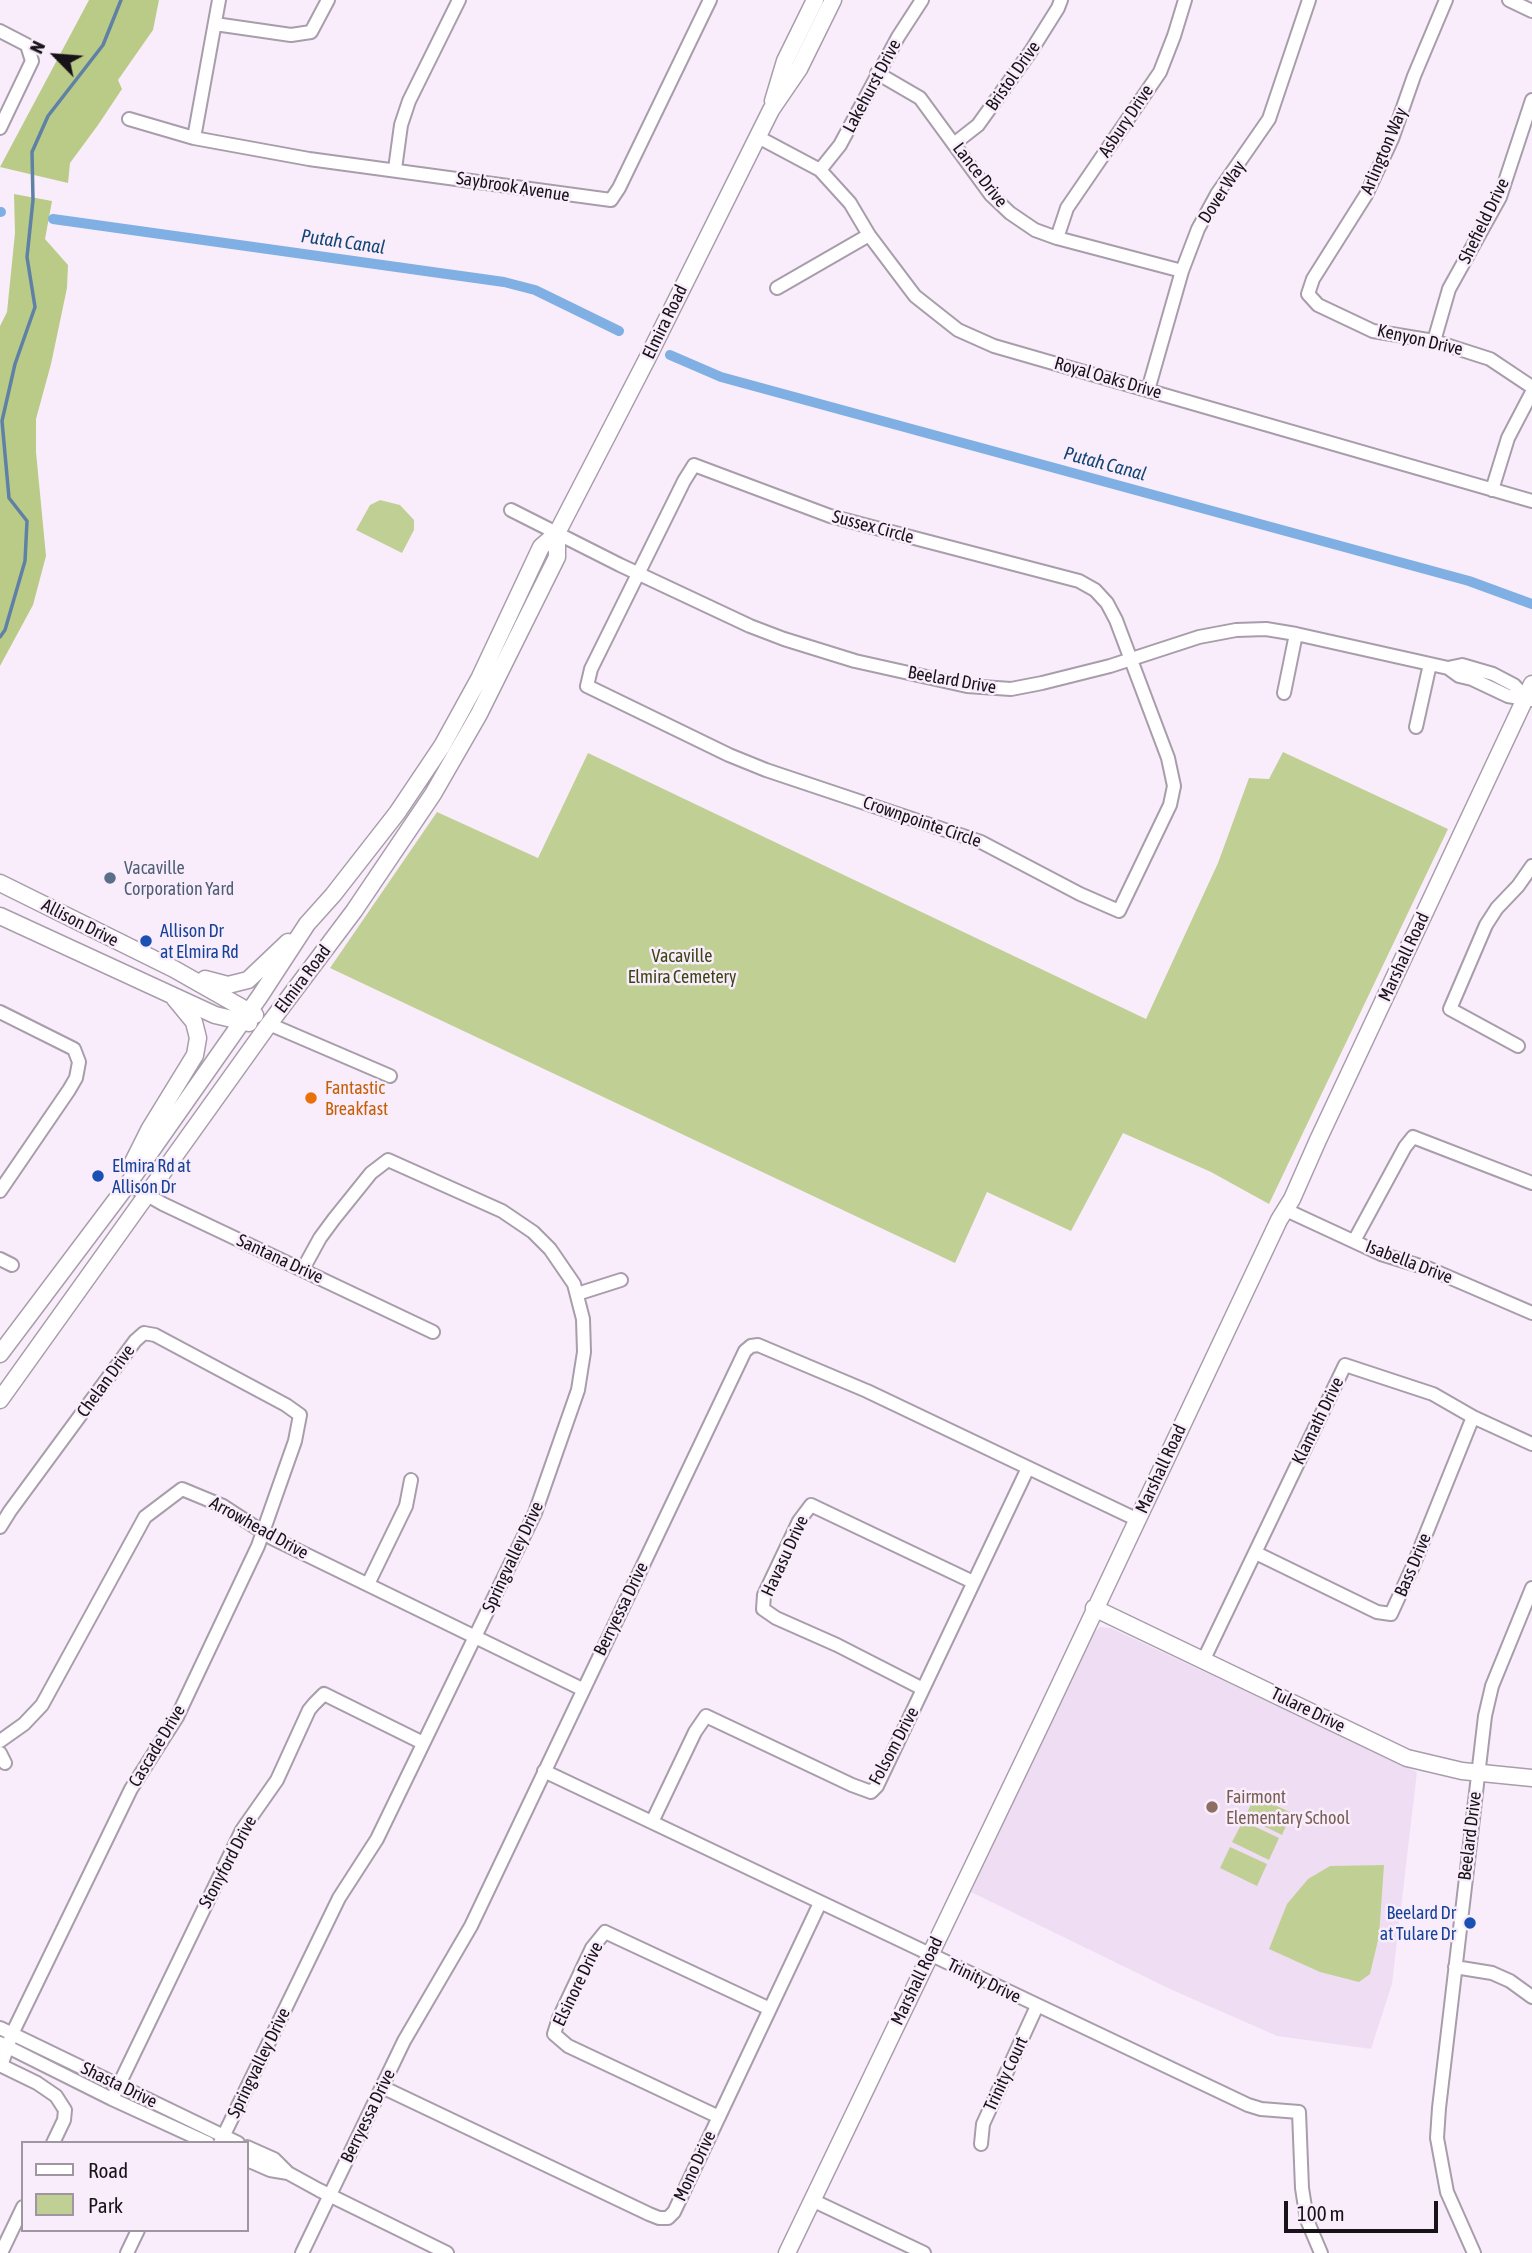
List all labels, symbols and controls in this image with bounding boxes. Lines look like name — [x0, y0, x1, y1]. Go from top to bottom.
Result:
north arrow — [21, 21, 91, 91]
street label: Lakehurst Drive — [838, 36, 906, 136]
text: N — [25, 37, 49, 57]
street label: Bristol Drive — [981, 37, 1045, 115]
street label: Asbury Drive — [1094, 81, 1158, 161]
street label: Arlington Way — [1356, 104, 1412, 198]
street label: Lance Drive — [948, 138, 1012, 212]
street label: Dover Way — [1194, 157, 1250, 227]
street label: Saybrook Avenue — [455, 167, 571, 207]
street label: Shefield Drive — [1454, 175, 1514, 267]
water label: Putah Canal — [299, 225, 387, 259]
street label: Elmira Road — [638, 281, 692, 363]
street label: Kenyon Drive — [1375, 320, 1465, 360]
street label: Royal Oaks Drive — [1052, 352, 1164, 404]
water label: Putah Canal — [1061, 442, 1149, 486]
street label: Sussex Circle — [830, 506, 916, 548]
street label: Beelard Drive — [906, 662, 998, 698]
street label: Crownpointe Circle — [860, 792, 984, 852]
place label: Vacaville Corporation Yard — [124, 857, 234, 900]
marker: Vacaville Corporation Yard — [102, 870, 118, 886]
street label: Allison Drive — [38, 894, 122, 952]
street label: Marshall Road — [1374, 909, 1434, 1005]
place label: Allison Dr at Elmira Rd — [160, 920, 239, 962]
marker: Allison Dr at Elmira Rd — [138, 933, 154, 949]
street label: Elmira Road — [270, 941, 336, 1017]
park label: Vacaville Elmira Cemetery — [628, 945, 736, 988]
place label: Fantastic Breakfast — [325, 1077, 388, 1120]
marker: Fantastic Breakfast — [303, 1090, 319, 1106]
place label: Elmira Rd at Allison Dr — [112, 1155, 191, 1198]
marker: Elmira Rd at Allison Dr — [90, 1168, 106, 1184]
street label: Santana Drive — [233, 1230, 327, 1288]
street label: Isabella Drive — [1362, 1236, 1456, 1288]
street label: Chelan Drive — [72, 1341, 140, 1421]
street label: Klamath Drive — [1288, 1374, 1348, 1468]
street label: Marshall Road — [1131, 1421, 1191, 1517]
street label: Arrowhead Drive — [206, 1492, 312, 1564]
street label: Springvalley Drive — [478, 1498, 548, 1616]
street label: Havasu Drive — [757, 1512, 813, 1600]
street label: Bass Drive — [1390, 1530, 1436, 1600]
street label: Berryessa Drive — [589, 1559, 653, 1659]
street label: Tulare Drive — [1267, 1683, 1349, 1737]
street label: Cascade Drive — [124, 1701, 190, 1791]
street label: Folsom Drive — [864, 1703, 924, 1789]
place label: Fairmont Elementary School — [1226, 1786, 1350, 1828]
street label: Beelard Drive — [1454, 1790, 1486, 1882]
marker: Fairmont Elementary School — [1204, 1799, 1220, 1815]
street label: Stonyford Drive — [195, 1812, 261, 1912]
place label: Beelard Dr at Tulare Dr — [1380, 1902, 1456, 1944]
marker: Beelard Dr at Tulare Dr — [1462, 1915, 1478, 1931]
street label: Marshall Road — [886, 1933, 948, 2029]
street label: Elsinore Drive — [548, 1938, 608, 2030]
street label: Trinity Drive — [944, 1954, 1024, 2008]
street label: Springvalley Drive — [223, 2004, 295, 2122]
street label: Trinity Court — [979, 2033, 1033, 2115]
street label: Shasta Drive — [77, 2057, 161, 2113]
street label: Berryessa Drive — [336, 2066, 400, 2166]
street label: Mono Drive — [669, 2127, 721, 2205]
legend — [21, 2141, 248, 2232]
text: Road — [88, 2158, 128, 2182]
scale bar — [1287, 2186, 1441, 2230]
text: Park — [88, 2193, 123, 2217]
text: 100 m — [1297, 2201, 1345, 2225]

